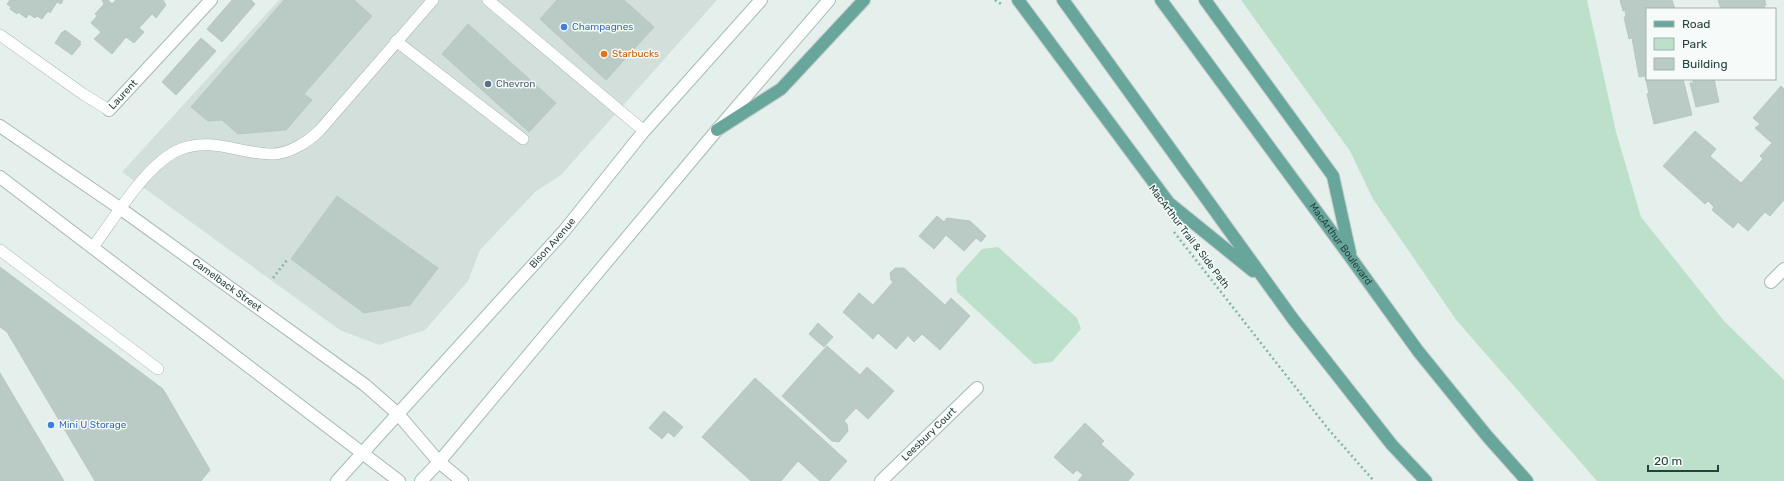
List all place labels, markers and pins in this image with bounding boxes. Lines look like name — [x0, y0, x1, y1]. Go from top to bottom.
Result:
place label: Champagnes — [572, 21, 633, 33]
marker: Champagnes — [559, 22, 569, 32]
place label: Starbucks — [612, 48, 659, 60]
marker: Starbucks — [599, 49, 609, 59]
place label: Chevron — [496, 78, 535, 90]
marker: Chevron — [483, 79, 493, 89]
place label: Mini U Storage — [59, 419, 127, 431]
marker: Mini U Storage — [46, 420, 56, 430]

